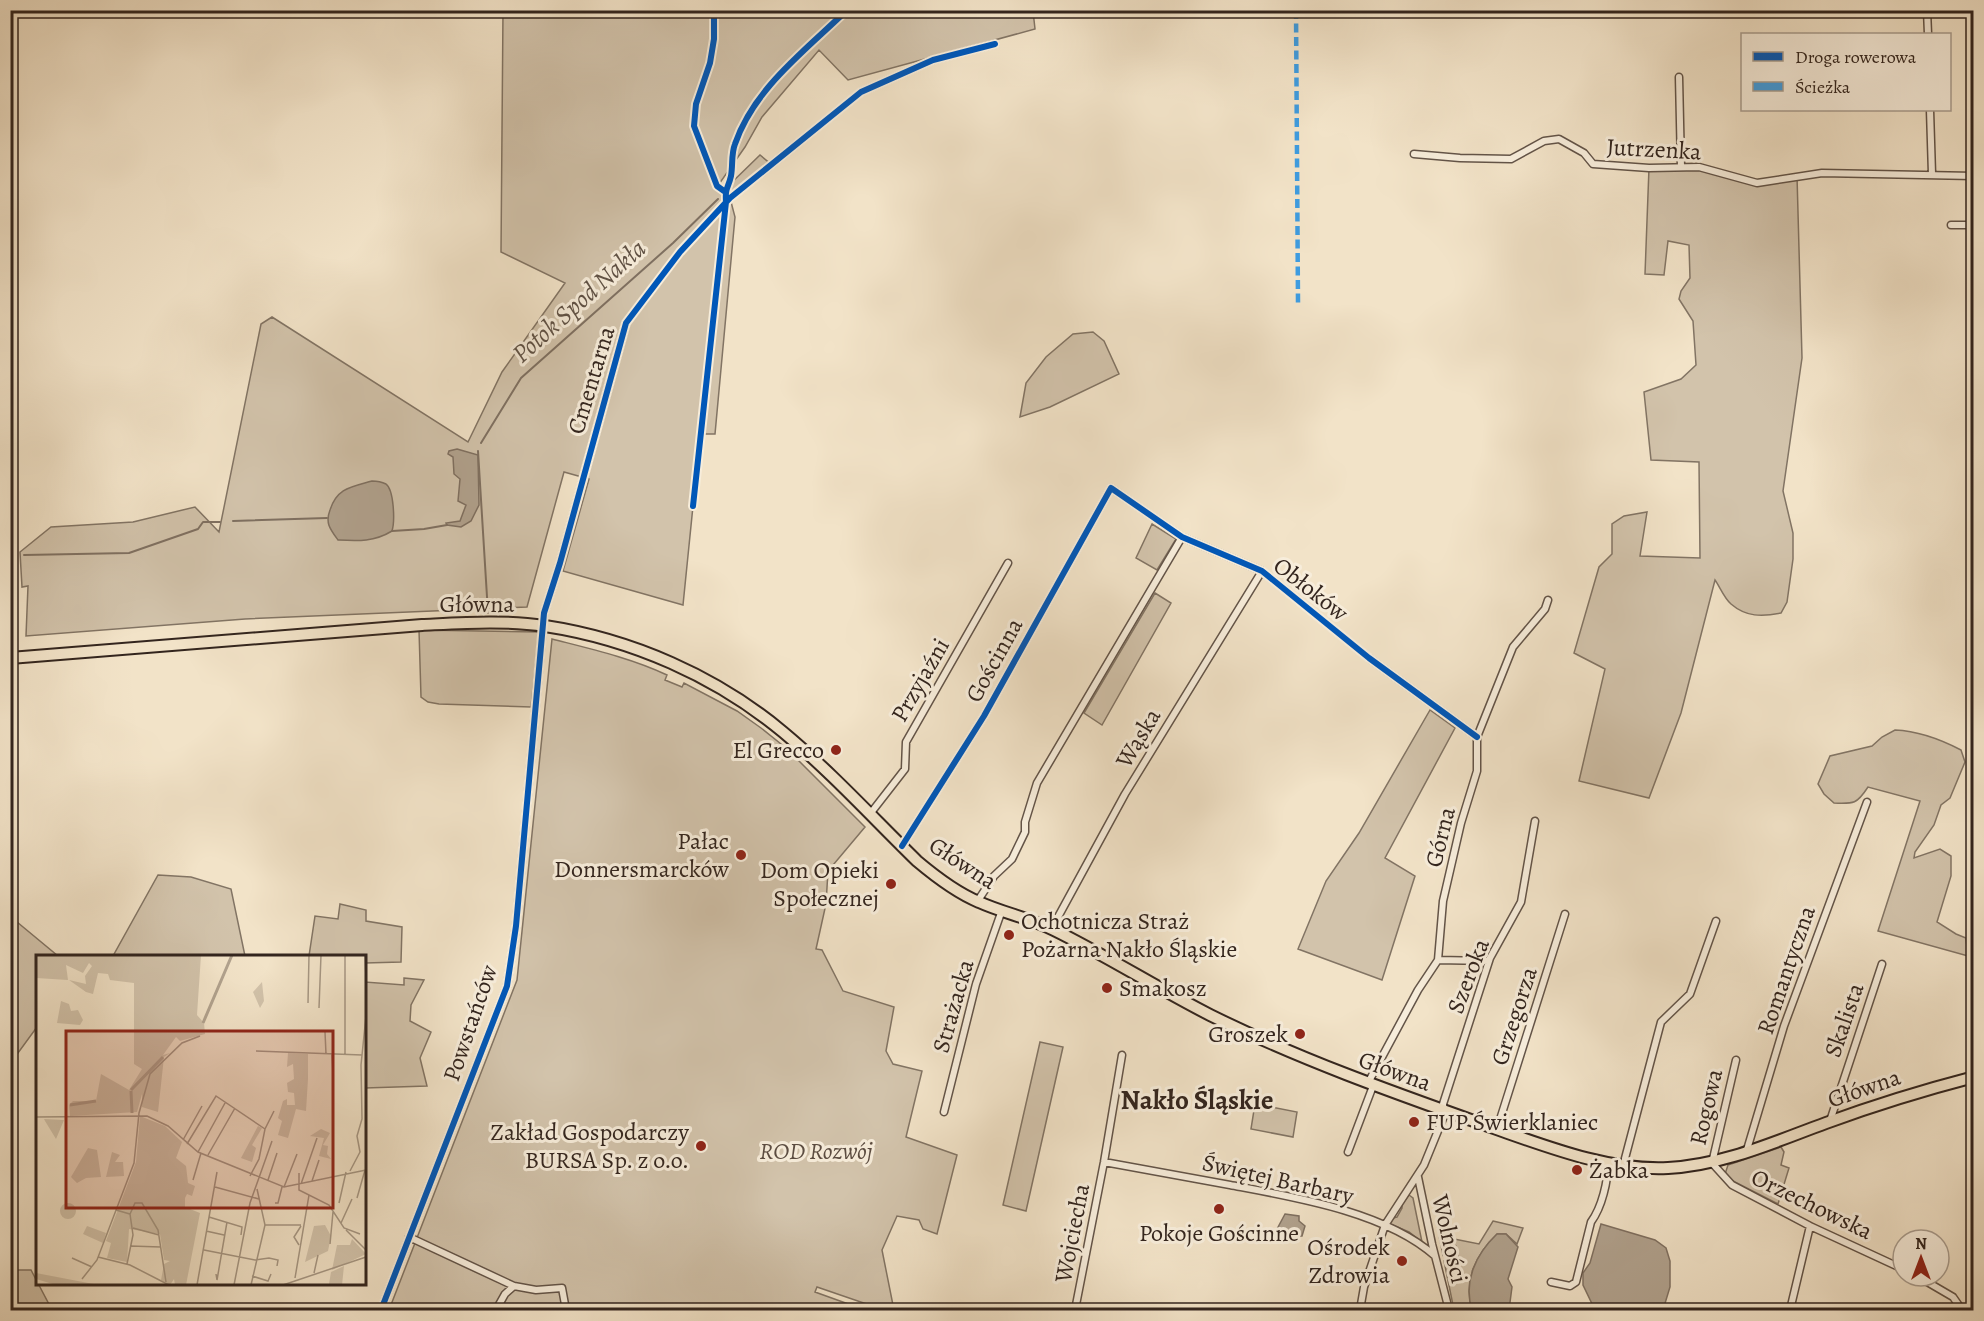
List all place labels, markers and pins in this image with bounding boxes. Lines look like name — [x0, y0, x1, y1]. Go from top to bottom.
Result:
place label: El Grecco — [732, 734, 824, 766]
marker: El Grecco — [829, 743, 843, 757]
place label: Pałac Donnersmarcków — [554, 825, 729, 885]
marker: Pałac Donnersmarcków — [734, 848, 748, 862]
place label: Dom Opieki Społecznej — [760, 854, 879, 914]
marker: Dom Opieki Społecznej — [884, 877, 898, 891]
place label: Ochotnicza Straż Pożarna Nakło Śląskie — [1021, 905, 1237, 965]
marker: Ochotnicza Straż Pożarna Nakło Śląskie — [1002, 928, 1016, 942]
place label: Smakosz — [1119, 972, 1207, 1004]
marker: Smakosz — [1100, 981, 1114, 995]
place label: Groszek — [1208, 1018, 1288, 1050]
marker: Groszek — [1293, 1027, 1307, 1041]
place label: FUP Świerklaniec — [1426, 1106, 1598, 1138]
marker: FUP Świerklaniec — [1407, 1115, 1421, 1129]
place label: Zakład Gospodarczy BURSA Sp. z o.o. — [490, 1116, 689, 1176]
marker: Zakład Gospodarczy BURSA Sp. z o.o. — [694, 1139, 708, 1153]
place label: Żabka — [1589, 1154, 1649, 1186]
marker: Żabka — [1570, 1163, 1584, 1177]
marker: Pokoje Gościnne — [1212, 1202, 1226, 1216]
place label: Pokoje Gościnne — [1139, 1217, 1299, 1249]
place label: Ośrodek Zdrowia — [1307, 1231, 1391, 1291]
marker: Ośrodek Zdrowia — [1395, 1254, 1409, 1268]

